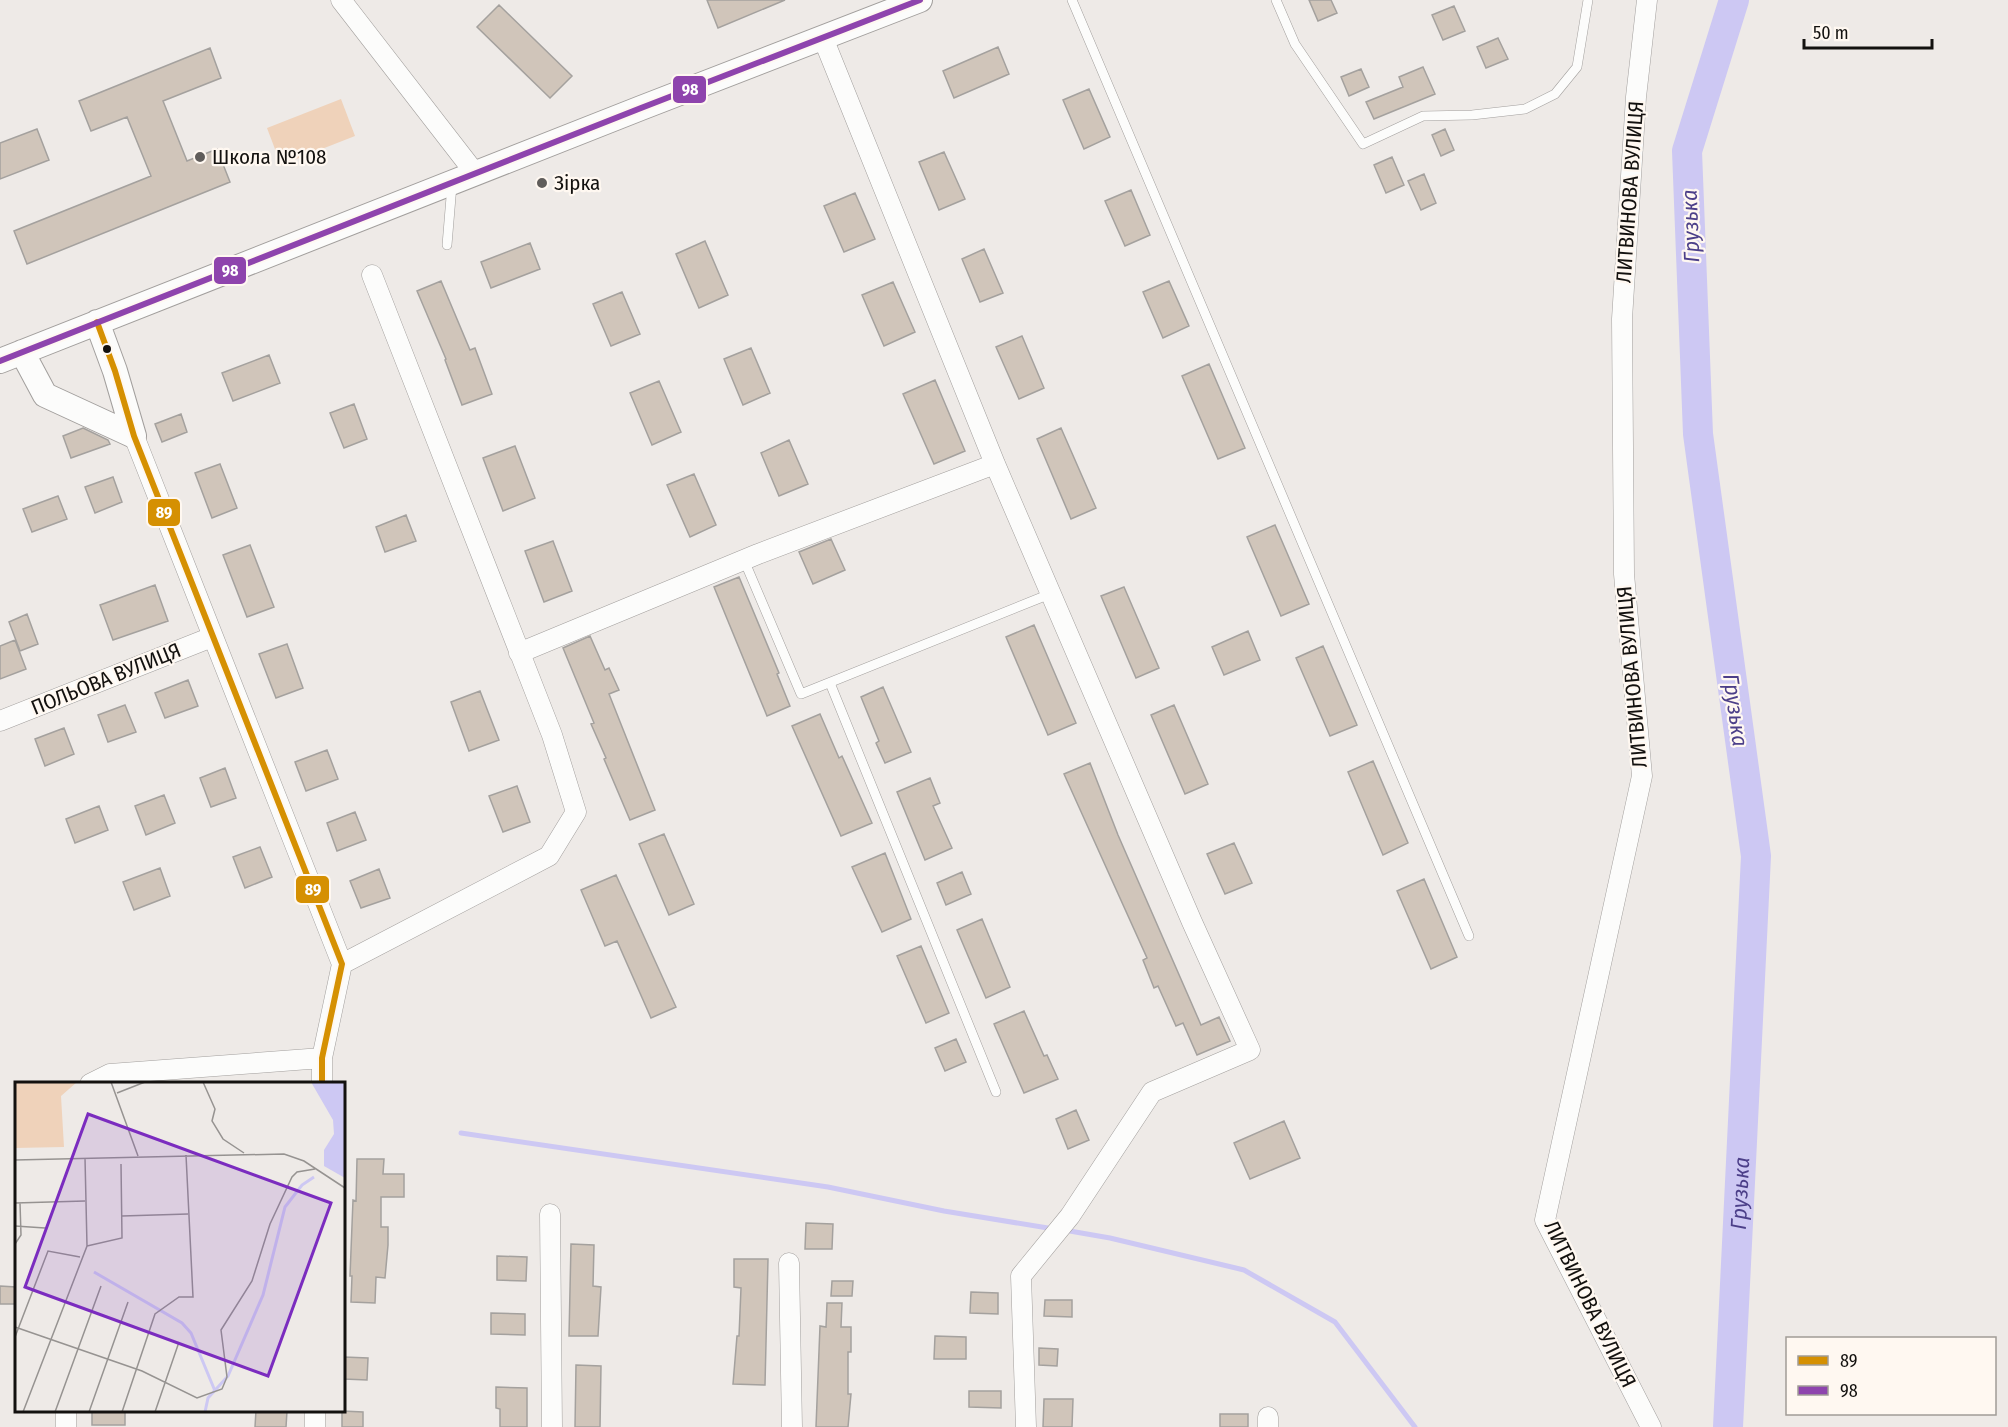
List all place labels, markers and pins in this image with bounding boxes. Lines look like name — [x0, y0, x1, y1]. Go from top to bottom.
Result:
place label: Школа №108 — [212, 144, 327, 170]
marker: Школа №108 — [193, 150, 207, 164]
place label: Зірка — [554, 170, 600, 196]
marker: Зірка — [535, 176, 549, 190]
unlabelled marker — [101, 343, 113, 355]

